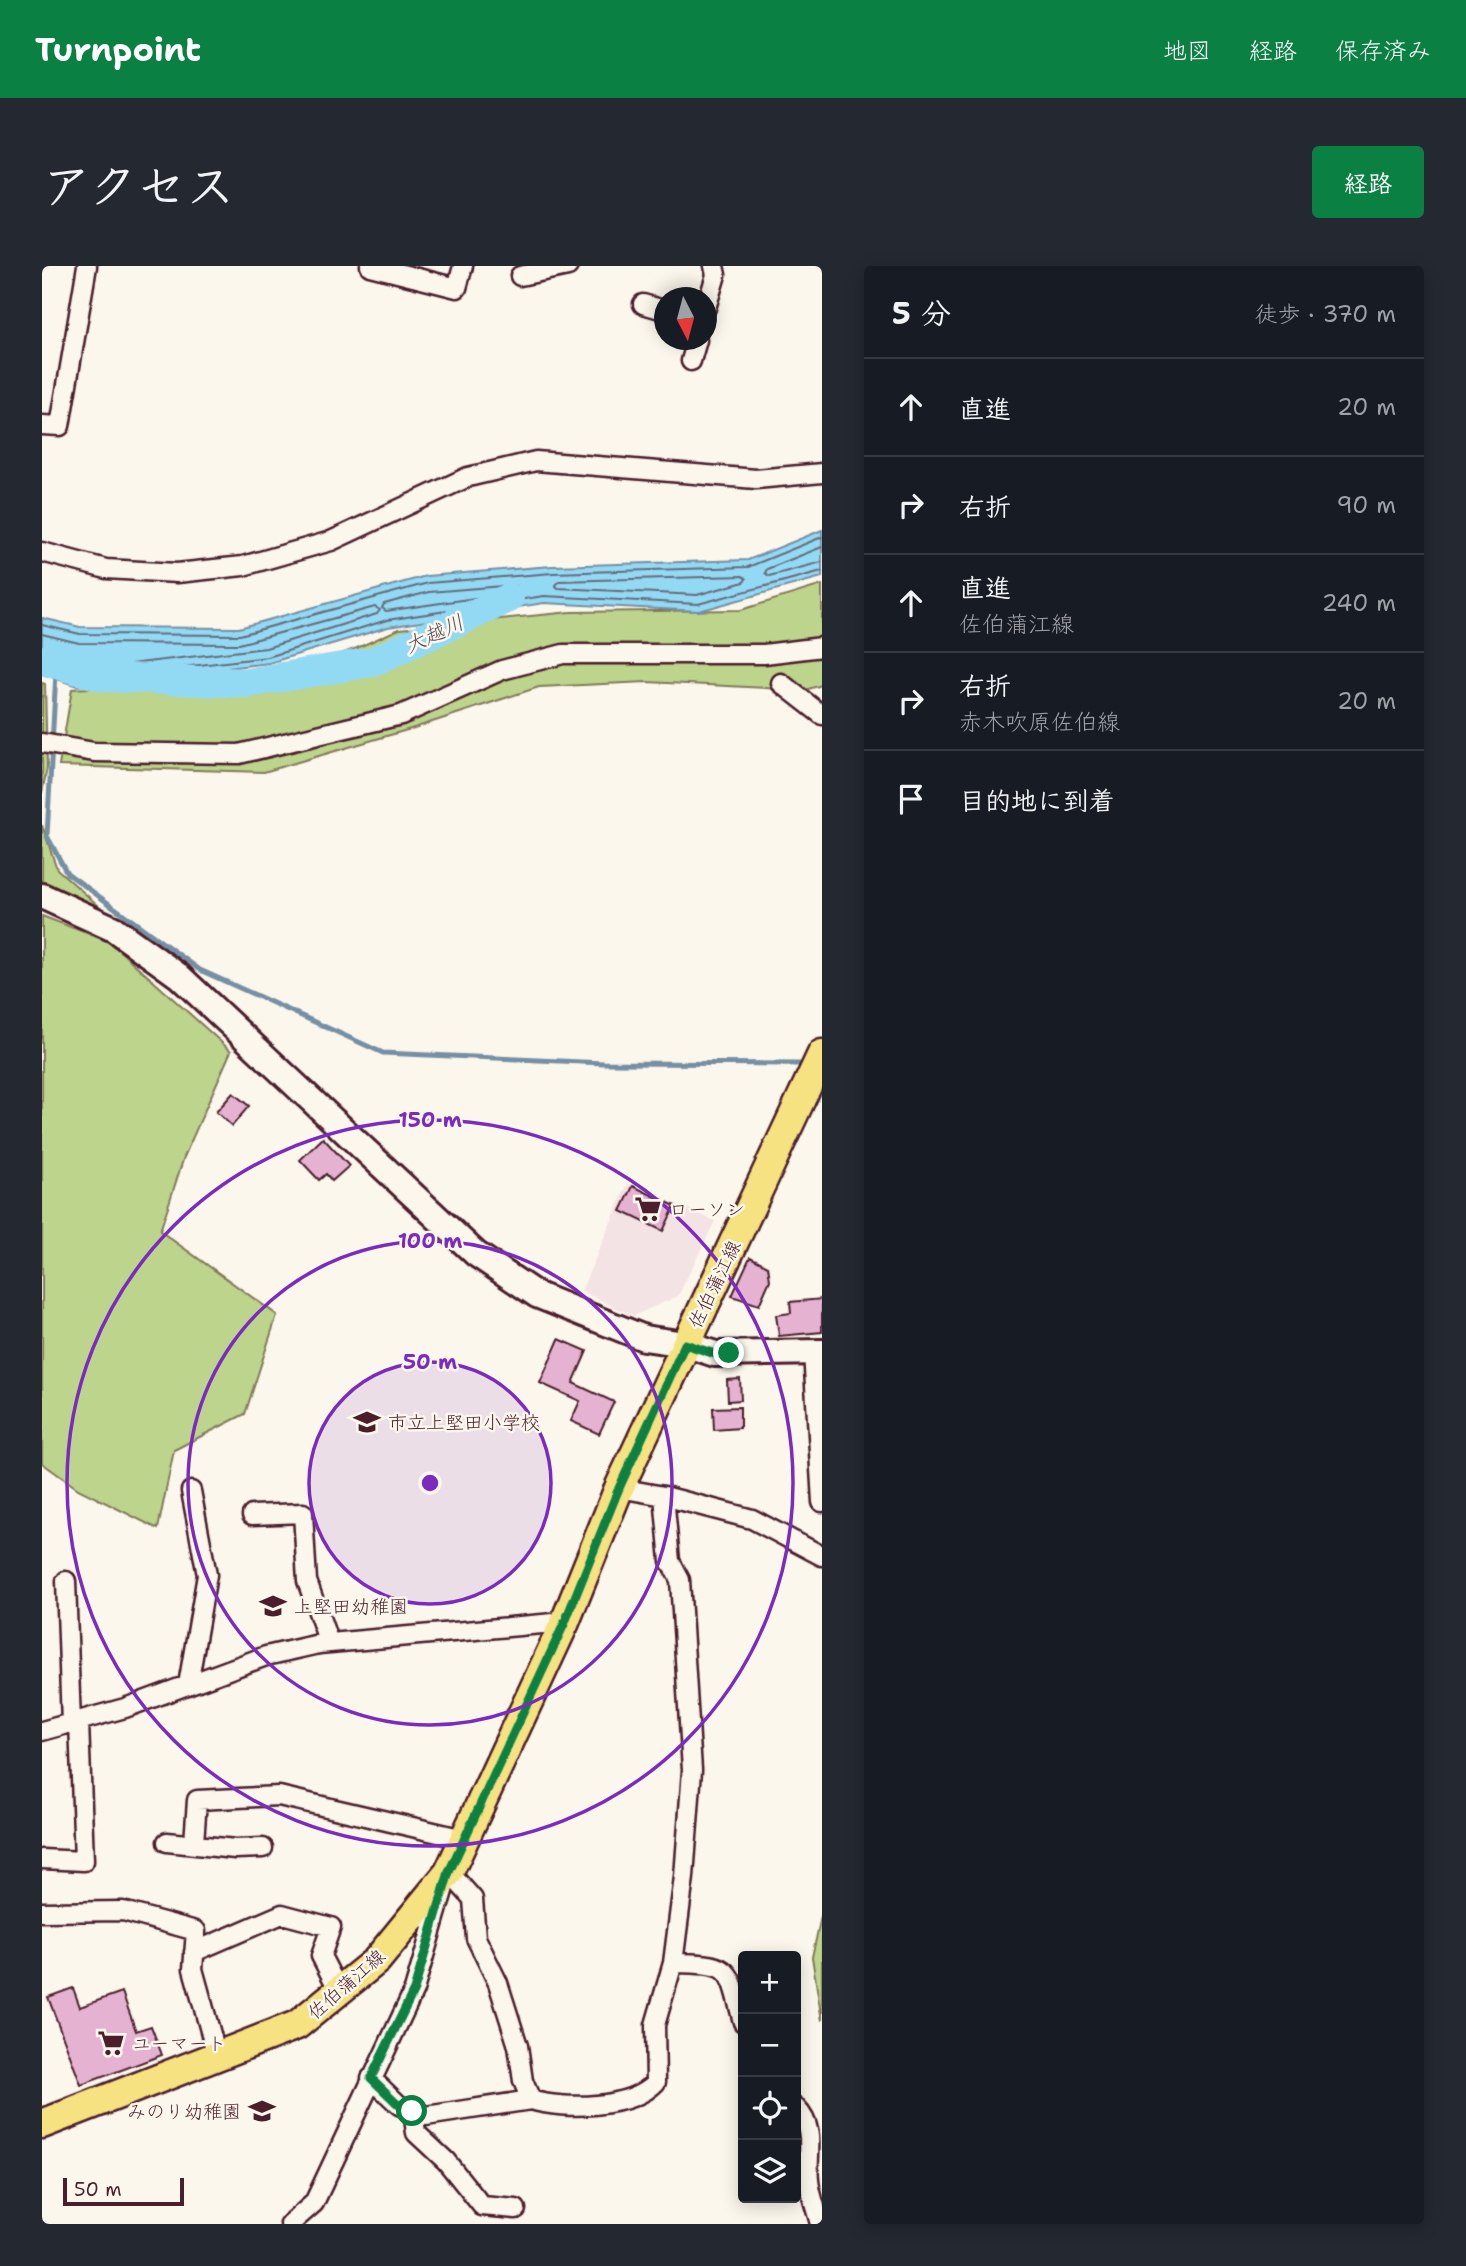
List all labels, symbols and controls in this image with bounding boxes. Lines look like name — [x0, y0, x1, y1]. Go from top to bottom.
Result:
text: Turnpoint — [35, 27, 201, 72]
text: 地図 — [1163, 35, 1211, 67]
text: 経路 — [1249, 35, 1297, 67]
text: 保存済み — [1335, 35, 1431, 67]
button: 経路 — [1312, 146, 1424, 218]
text: アクセス — [42, 153, 235, 219]
north arrow — [654, 287, 717, 350]
text: 5 分 — [892, 293, 951, 334]
text: 徒歩 · 370 m — [1254, 299, 1396, 329]
icon: ahead — [892, 388, 930, 426]
text: 直進 — [959, 391, 1011, 426]
text: 20 m — [1337, 392, 1396, 422]
icon: right — [892, 486, 930, 524]
text: 右折 — [959, 489, 1011, 524]
text: 90 m — [1336, 490, 1396, 520]
text: 直進 — [959, 570, 1011, 605]
icon: ahead — [892, 584, 930, 622]
text: 240 m — [1322, 588, 1396, 618]
water label: 大越川 — [400, 608, 468, 660]
text: 佐伯蒲江線 — [959, 609, 1074, 639]
text: 右折 — [959, 668, 1011, 703]
icon: right — [892, 682, 930, 720]
text: 20 m — [1337, 686, 1396, 716]
text: 赤木吹原佐伯線 — [959, 707, 1120, 737]
icon: arrive — [892, 780, 930, 818]
text: 目的地に到着 — [959, 783, 1115, 818]
text: 150 m — [398, 1106, 462, 1134]
supermarket icon: ローソン — [633, 1194, 663, 1224]
place label: ローソン — [669, 1197, 745, 1222]
text: 100 m — [398, 1227, 462, 1255]
street label: 佐伯蒲江線 — [682, 1236, 747, 1332]
route end — [713, 1337, 744, 1368]
text: 50 m — [403, 1348, 457, 1376]
school or university icon: 市立上堅田小学校 — [352, 1407, 382, 1437]
place label: 市立上堅田小学校 — [388, 1410, 540, 1435]
centre of rings — [418, 1471, 442, 1495]
school or university icon: 上堅田幼稚園 — [258, 1591, 288, 1621]
place label: 上堅田幼稚園 — [294, 1594, 408, 1619]
street label: 佐伯蒲江線 — [302, 1944, 390, 2025]
map controls — [738, 1951, 801, 2203]
button: + — [738, 1951, 801, 2014]
button: − — [738, 2014, 801, 2077]
supermarket icon: ユーマート — [96, 2028, 126, 2058]
place label: ユーマート — [132, 2031, 227, 2056]
button: locate — [738, 2077, 801, 2140]
route start — [396, 2095, 427, 2126]
school or university icon: みのり幼稚園 — [247, 2096, 277, 2126]
place label: みのり幼稚園 — [127, 2099, 241, 2124]
button: layers — [738, 2140, 801, 2203]
scale bar — [63, 2175, 184, 2207]
text: 50 m — [74, 2177, 122, 2202]

